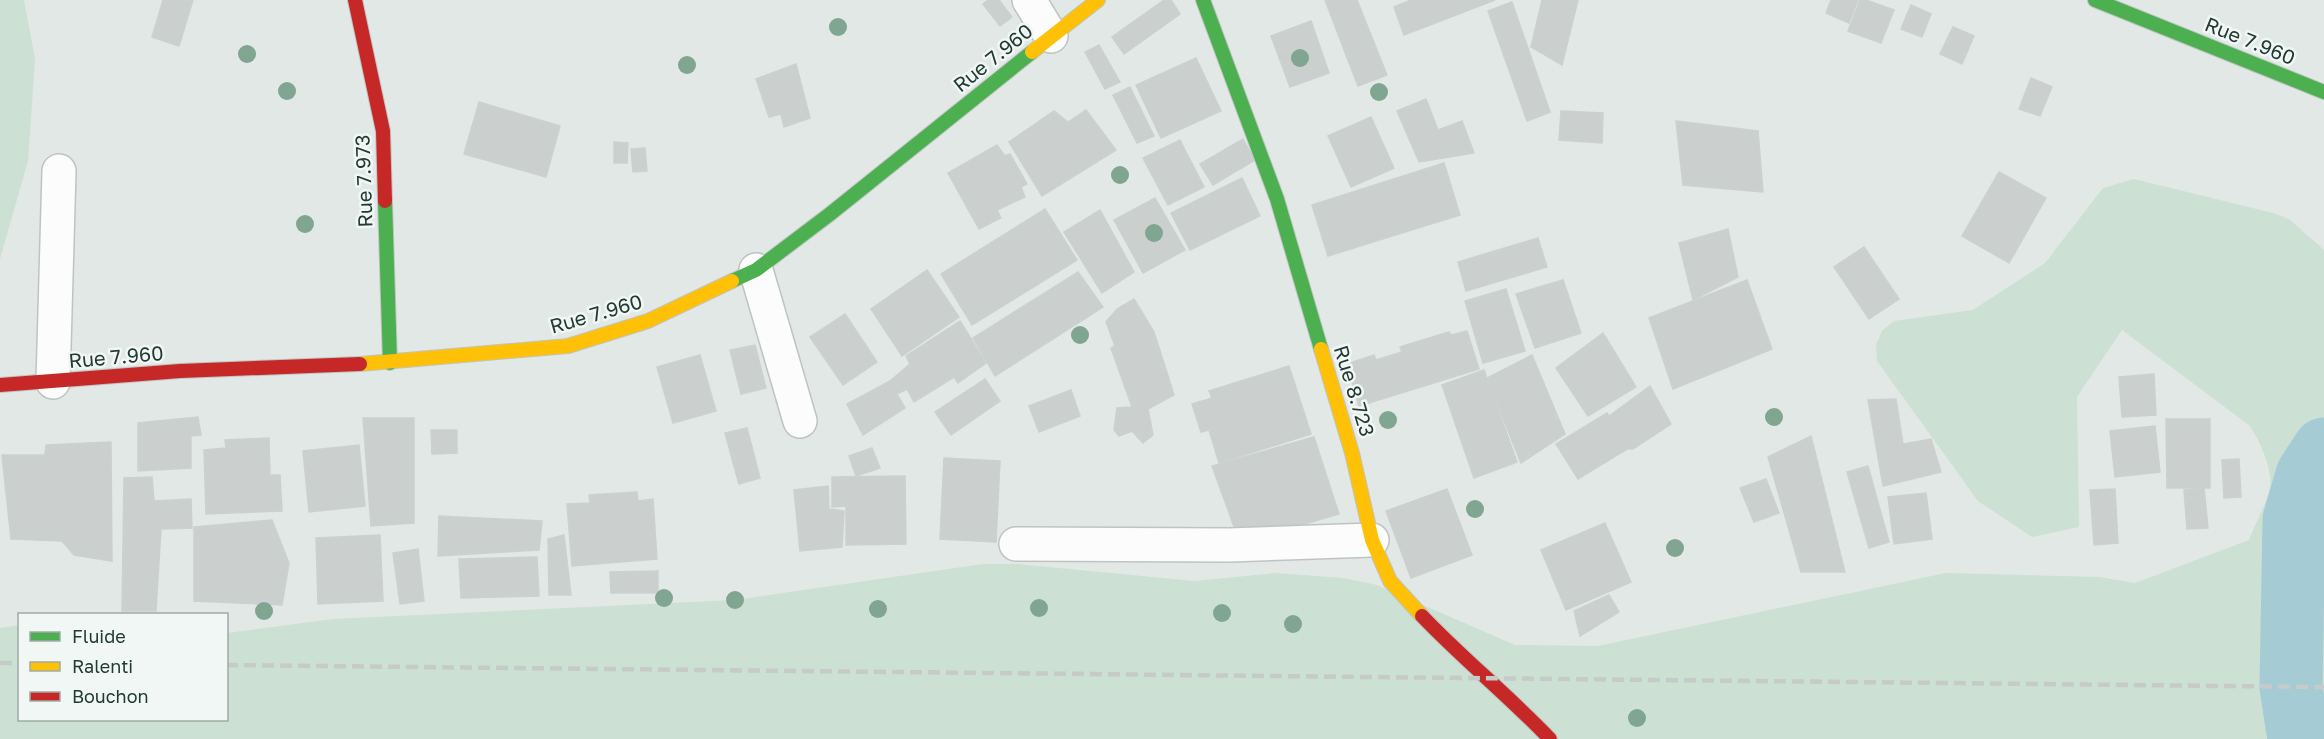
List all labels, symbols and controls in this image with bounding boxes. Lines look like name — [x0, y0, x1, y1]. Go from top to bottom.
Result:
street label: Rue 7.960 — [2202, 11, 2299, 69]
street label: Rue 7.960 — [948, 18, 1037, 96]
street label: Rue 7.973 — [349, 134, 377, 228]
street label: Rue 7.960 — [547, 288, 645, 338]
street label: Rue 7.960 — [67, 340, 164, 372]
street label: Rue 8.723 — [1330, 342, 1380, 439]
legend — [18, 613, 228, 721]
text: Fluide — [72, 625, 126, 647]
text: Ralenti — [72, 655, 133, 677]
text: Bouchon — [72, 685, 149, 707]

